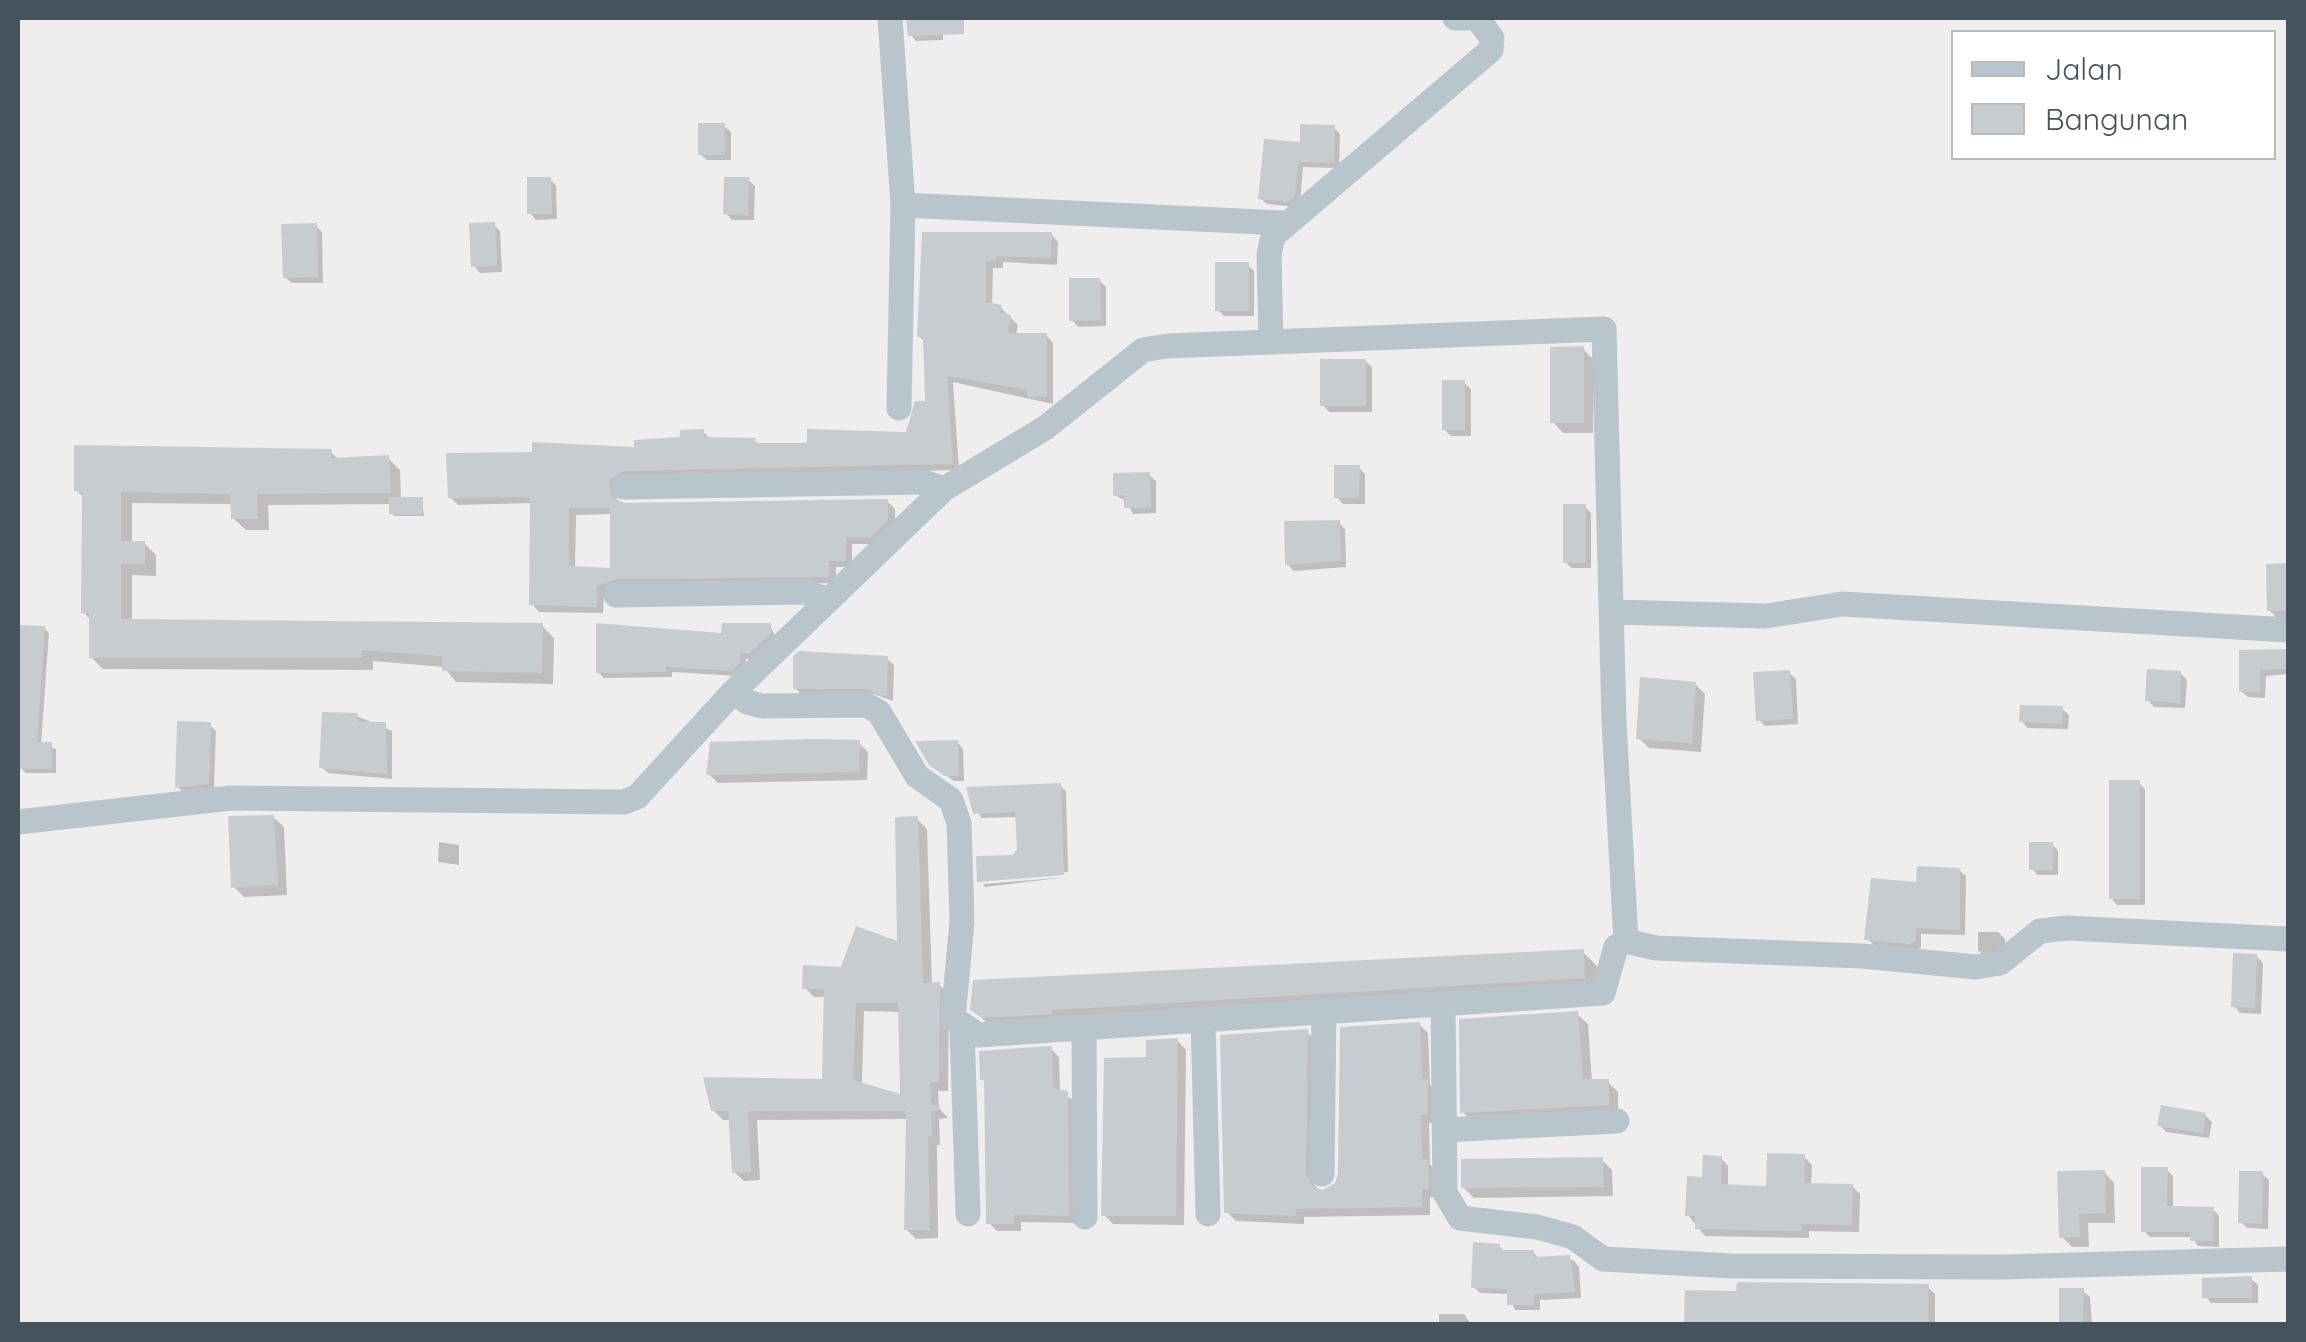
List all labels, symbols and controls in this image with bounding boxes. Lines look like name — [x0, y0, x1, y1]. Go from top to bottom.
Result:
legend — [1951, 30, 2276, 160]
text: Jalan — [2045, 50, 2123, 88]
text: Bangunan — [2045, 100, 2188, 138]

